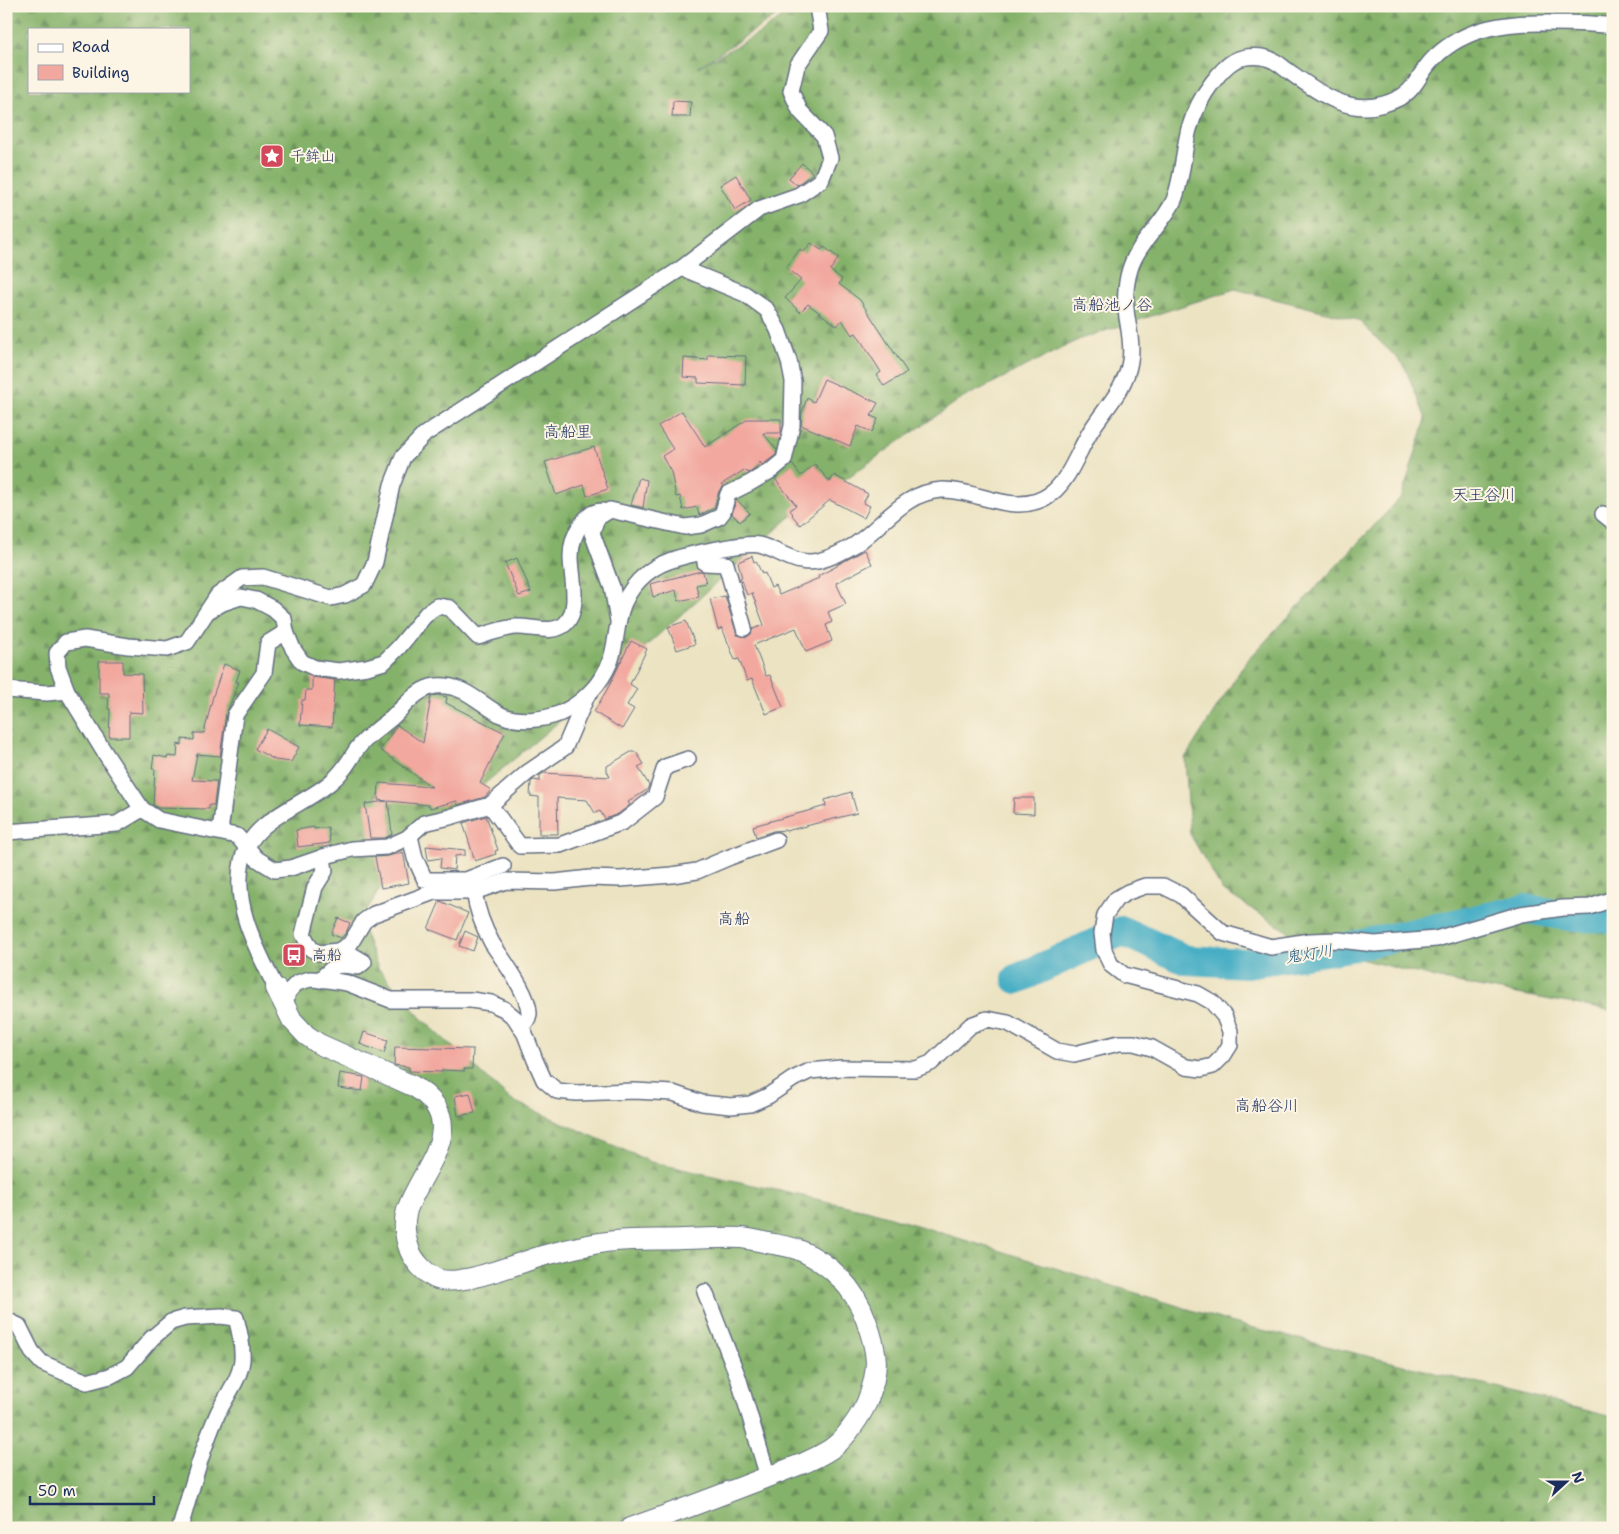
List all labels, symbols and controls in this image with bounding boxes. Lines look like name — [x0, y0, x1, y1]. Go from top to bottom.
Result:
legend — [28, 28, 190, 92]
text: Road — [72, 37, 110, 57]
text: Building — [72, 63, 129, 83]
place icon: 千鉾山 — [259, 143, 285, 169]
place label: 千鉾山 — [290, 146, 335, 166]
district label: 高船池ノ谷 — [1072, 294, 1152, 315]
district label: 高船里 — [544, 421, 592, 442]
district label: 天王谷川 — [1452, 484, 1516, 505]
district label: 高船 — [718, 908, 750, 929]
water label: 鬼灯川 — [1284, 939, 1334, 968]
bus stop icon: 高船 — [281, 942, 307, 968]
place label: 高船 — [312, 945, 342, 965]
district label: 高船谷川 — [1235, 1095, 1299, 1116]
north arrow — [1542, 1456, 1592, 1506]
text: N — [1568, 1469, 1589, 1486]
scale bar — [30, 1474, 154, 1506]
text: 50 m — [38, 1481, 76, 1501]

